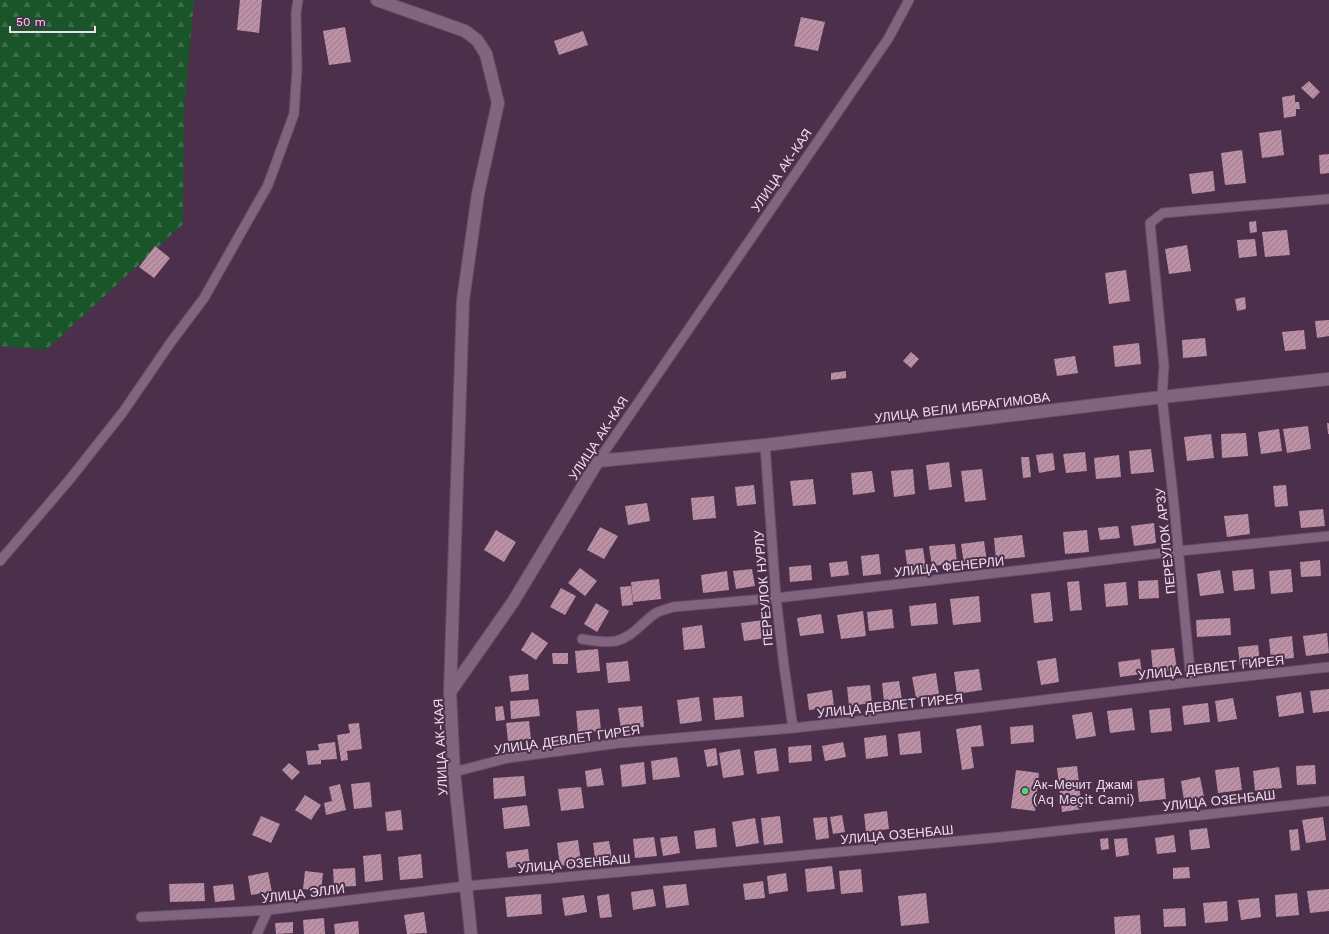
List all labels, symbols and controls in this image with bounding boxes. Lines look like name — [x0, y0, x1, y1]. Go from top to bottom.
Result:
scale bar — [10, 8, 95, 34]
text: 50 m — [16, 15, 46, 29]
street label: УЛИЦА АК-КАЯ — [748, 126, 815, 215]
street label: УЛИЦА ВЕЛИ ИБРАГИМОВА — [873, 389, 1051, 426]
street label: УЛИЦА АК-КАЯ — [566, 394, 631, 483]
street label: ПЕРЕУЛОК АРЗУ — [1152, 486, 1179, 595]
street label: ПЕРЕУЛОК НУРЛУ — [751, 529, 776, 646]
street label: УЛИЦА ФЕНЕРЛИ — [893, 553, 1005, 580]
street label: УЛИЦА ДЕВЛЕТ ГИРЕЯ — [1137, 652, 1285, 683]
street label: УЛИЦА ДЕВЛЕТ ГИРЕЯ — [816, 690, 964, 721]
street label: УЛИЦА АК-КАЯ — [430, 698, 451, 796]
street label: УЛИЦА ДЕВЛЕТ ГИРЕЯ — [493, 722, 641, 757]
place label: Ак-Мечит Джамі (Aq Meçit Cami) — [1033, 777, 1134, 807]
marker: Ак-Мечит Джамі (Aq Meçit Cami) — [1020, 786, 1030, 796]
street label: УЛИЦА ОЗЕНБАШ — [1162, 787, 1276, 814]
street label: УЛИЦА ОЗЕНБАШ — [840, 822, 954, 847]
street label: УЛИЦА ОЗЕНБАШ — [517, 851, 631, 876]
street label: УЛИЦА ЭЛЛИ — [261, 881, 346, 906]

